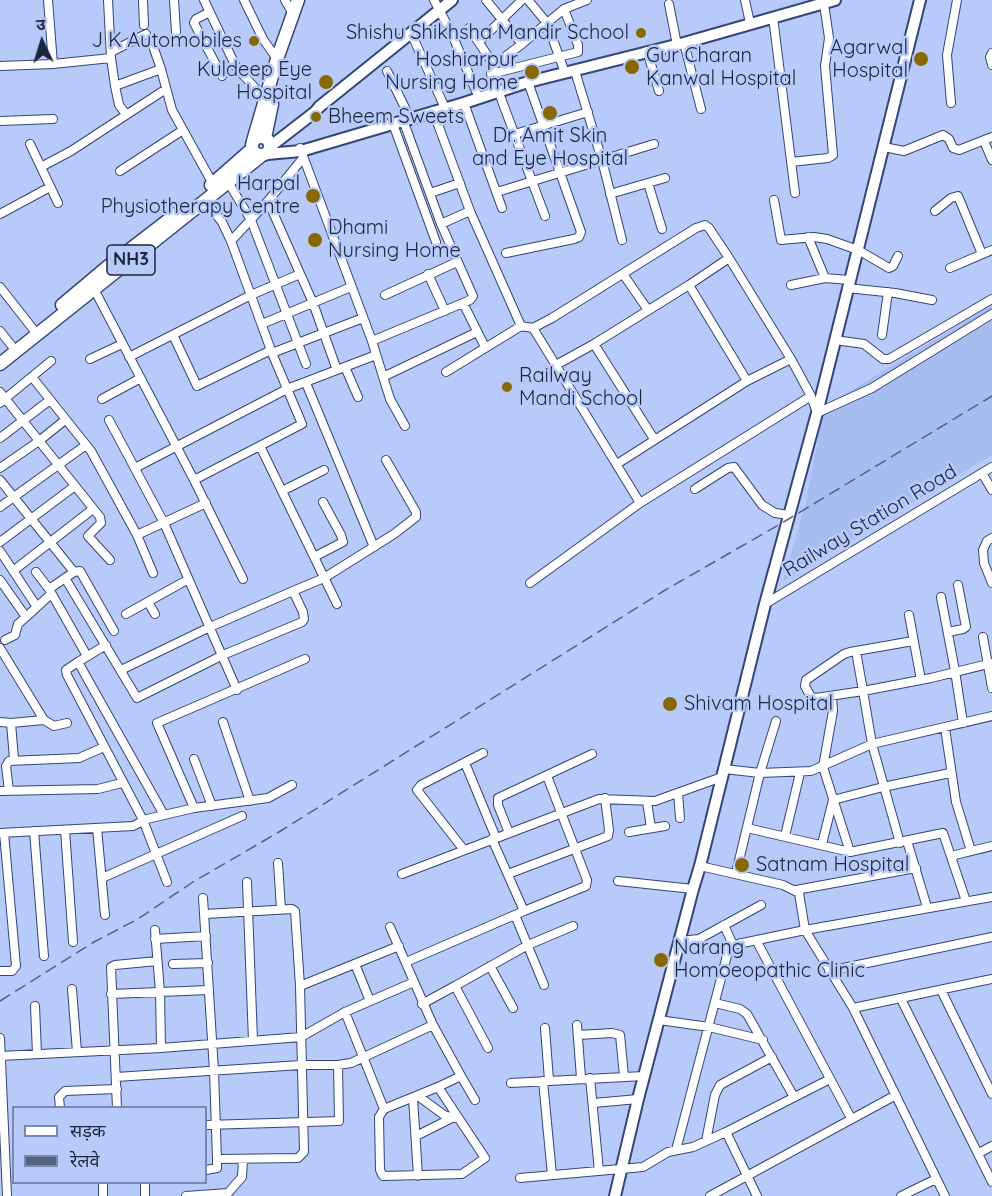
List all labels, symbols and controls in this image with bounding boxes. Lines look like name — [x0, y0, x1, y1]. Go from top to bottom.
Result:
north arrow — [12, 12, 72, 72]
text: उ — [35, 14, 46, 34]
place label: Shishu Shikhsha Mandir School — [346, 21, 629, 45]
marker: Shishu Shikhsha Mandir School — [634, 26, 648, 40]
place label: J K Automobiles — [91, 29, 242, 53]
marker: J K Automobiles — [247, 34, 261, 48]
place label: Agarwal Hospital — [830, 36, 908, 83]
place label: Gur Charan Kanwal Hospital — [646, 44, 796, 91]
place label: Hoshiarpur Nursing Home — [385, 48, 518, 95]
marker: Agarwal Hospital — [912, 50, 930, 68]
place label: Kuldeep Eye Hospital — [197, 58, 312, 105]
marker: Gur Charan Kanwal Hospital — [623, 58, 641, 76]
marker: Hoshiarpur Nursing Home — [523, 63, 541, 81]
marker: Kuldeep Eye Hospital — [317, 73, 335, 91]
marker: Dr. Amit Skin and Eye Hospital — [541, 104, 559, 122]
place label: Bheem Sweets — [328, 105, 464, 129]
marker: Bheem Sweets — [309, 110, 323, 124]
place label: Dr. Amit Skin and Eye Hospital — [472, 124, 628, 171]
place label: Harpal Physiotherapy Centre — [101, 172, 300, 219]
marker: Harpal Physiotherapy Centre — [304, 187, 322, 205]
place label: Dhami Nursing Home — [328, 216, 461, 263]
marker: Dhami Nursing Home — [306, 231, 324, 249]
road number: NH3 — [107, 245, 155, 275]
place label: Railway Mandi School — [519, 364, 643, 411]
marker: Railway Mandi School — [500, 380, 514, 394]
street label: Railway Station Road — [779, 460, 961, 582]
place label: Shivam Hospital — [684, 692, 833, 716]
marker: Shivam Hospital — [661, 695, 679, 713]
place label: Satnam Hospital — [756, 853, 909, 877]
marker: Satnam Hospital — [733, 856, 751, 874]
place label: Narang Homoeopathic Clinic — [674, 936, 865, 983]
marker: Narang Homoeopathic Clinic — [652, 951, 670, 969]
legend — [12, 1106, 207, 1184]
text: सड़क — [70, 1119, 106, 1142]
text: रेलवे — [70, 1149, 100, 1172]

